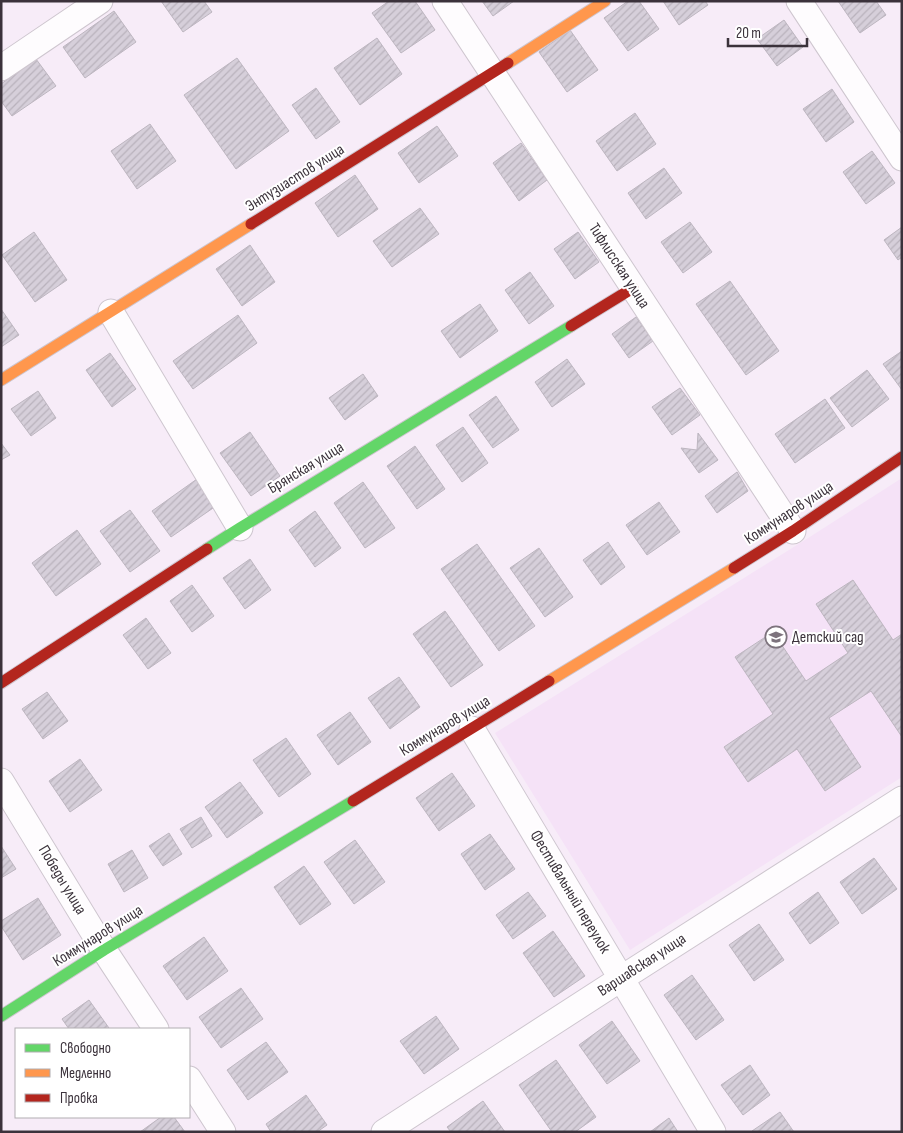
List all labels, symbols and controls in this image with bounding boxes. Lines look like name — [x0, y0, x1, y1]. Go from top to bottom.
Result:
scale bar — [728, 15, 807, 47]
text: 20 m — [736, 24, 761, 43]
street label: Энтузиастов улица — [242, 140, 348, 216]
street label: Тифлисская улица — [584, 220, 654, 312]
street label: Брянская улица — [265, 438, 347, 498]
street label: Коммунаров улица — [741, 477, 837, 549]
school or university icon: Детский сад — [764, 625, 788, 649]
place label: Детский сад — [792, 628, 864, 647]
street label: Коммунаров улица — [396, 692, 494, 760]
street label: Фестивальный переулок — [526, 827, 615, 958]
street label: Победы улица — [34, 842, 90, 918]
street label: Коммунаров улица — [50, 901, 146, 971]
street label: Варшавская улица — [594, 929, 690, 1001]
legend — [15, 1028, 190, 1118]
text: Свободно — [60, 1039, 111, 1058]
text: Медленно — [60, 1064, 111, 1083]
text: Пробка — [60, 1089, 98, 1108]

